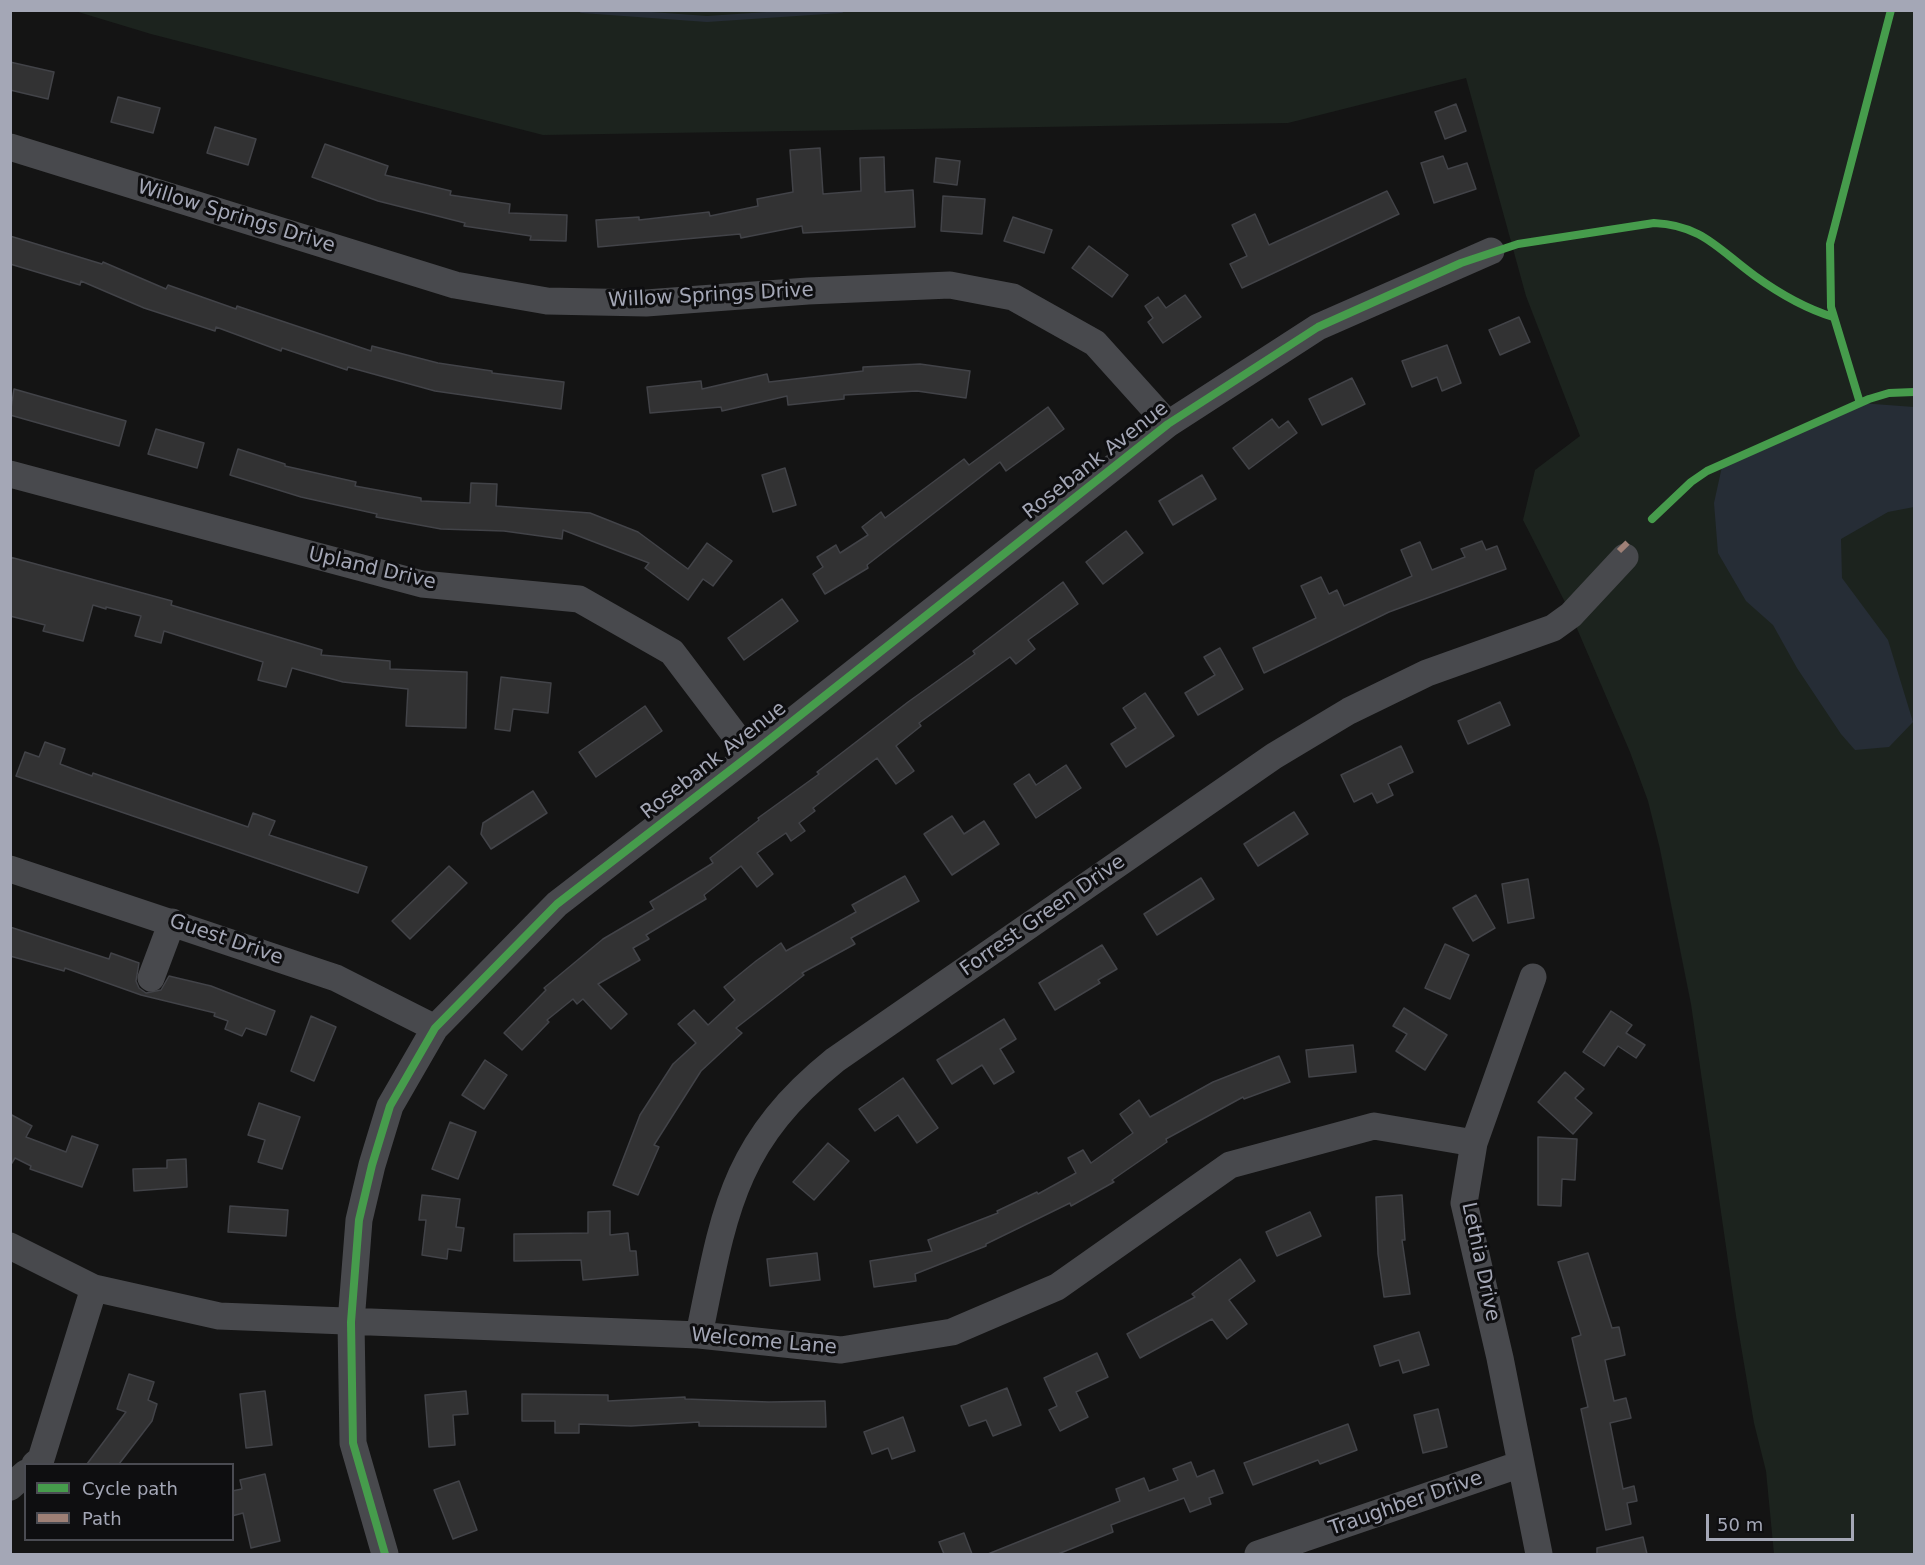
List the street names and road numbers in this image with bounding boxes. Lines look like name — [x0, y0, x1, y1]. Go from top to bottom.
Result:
street label: Willow Springs Drive — [134, 175, 338, 259]
street label: Willow Springs Drive — [608, 279, 814, 313]
street label: Rosebank Avenue — [1019, 397, 1173, 525]
street label: Upland Drive — [306, 543, 438, 595]
street label: Rosebank Avenue — [637, 697, 791, 825]
street label: Forrest Green Drive — [956, 850, 1130, 982]
street label: Guest Drive — [166, 909, 286, 971]
street label: Lethia Drive — [1456, 1200, 1504, 1324]
street label: Welcome Lane — [690, 1324, 838, 1360]
street label: Traughber Drive — [1326, 1466, 1486, 1542]

